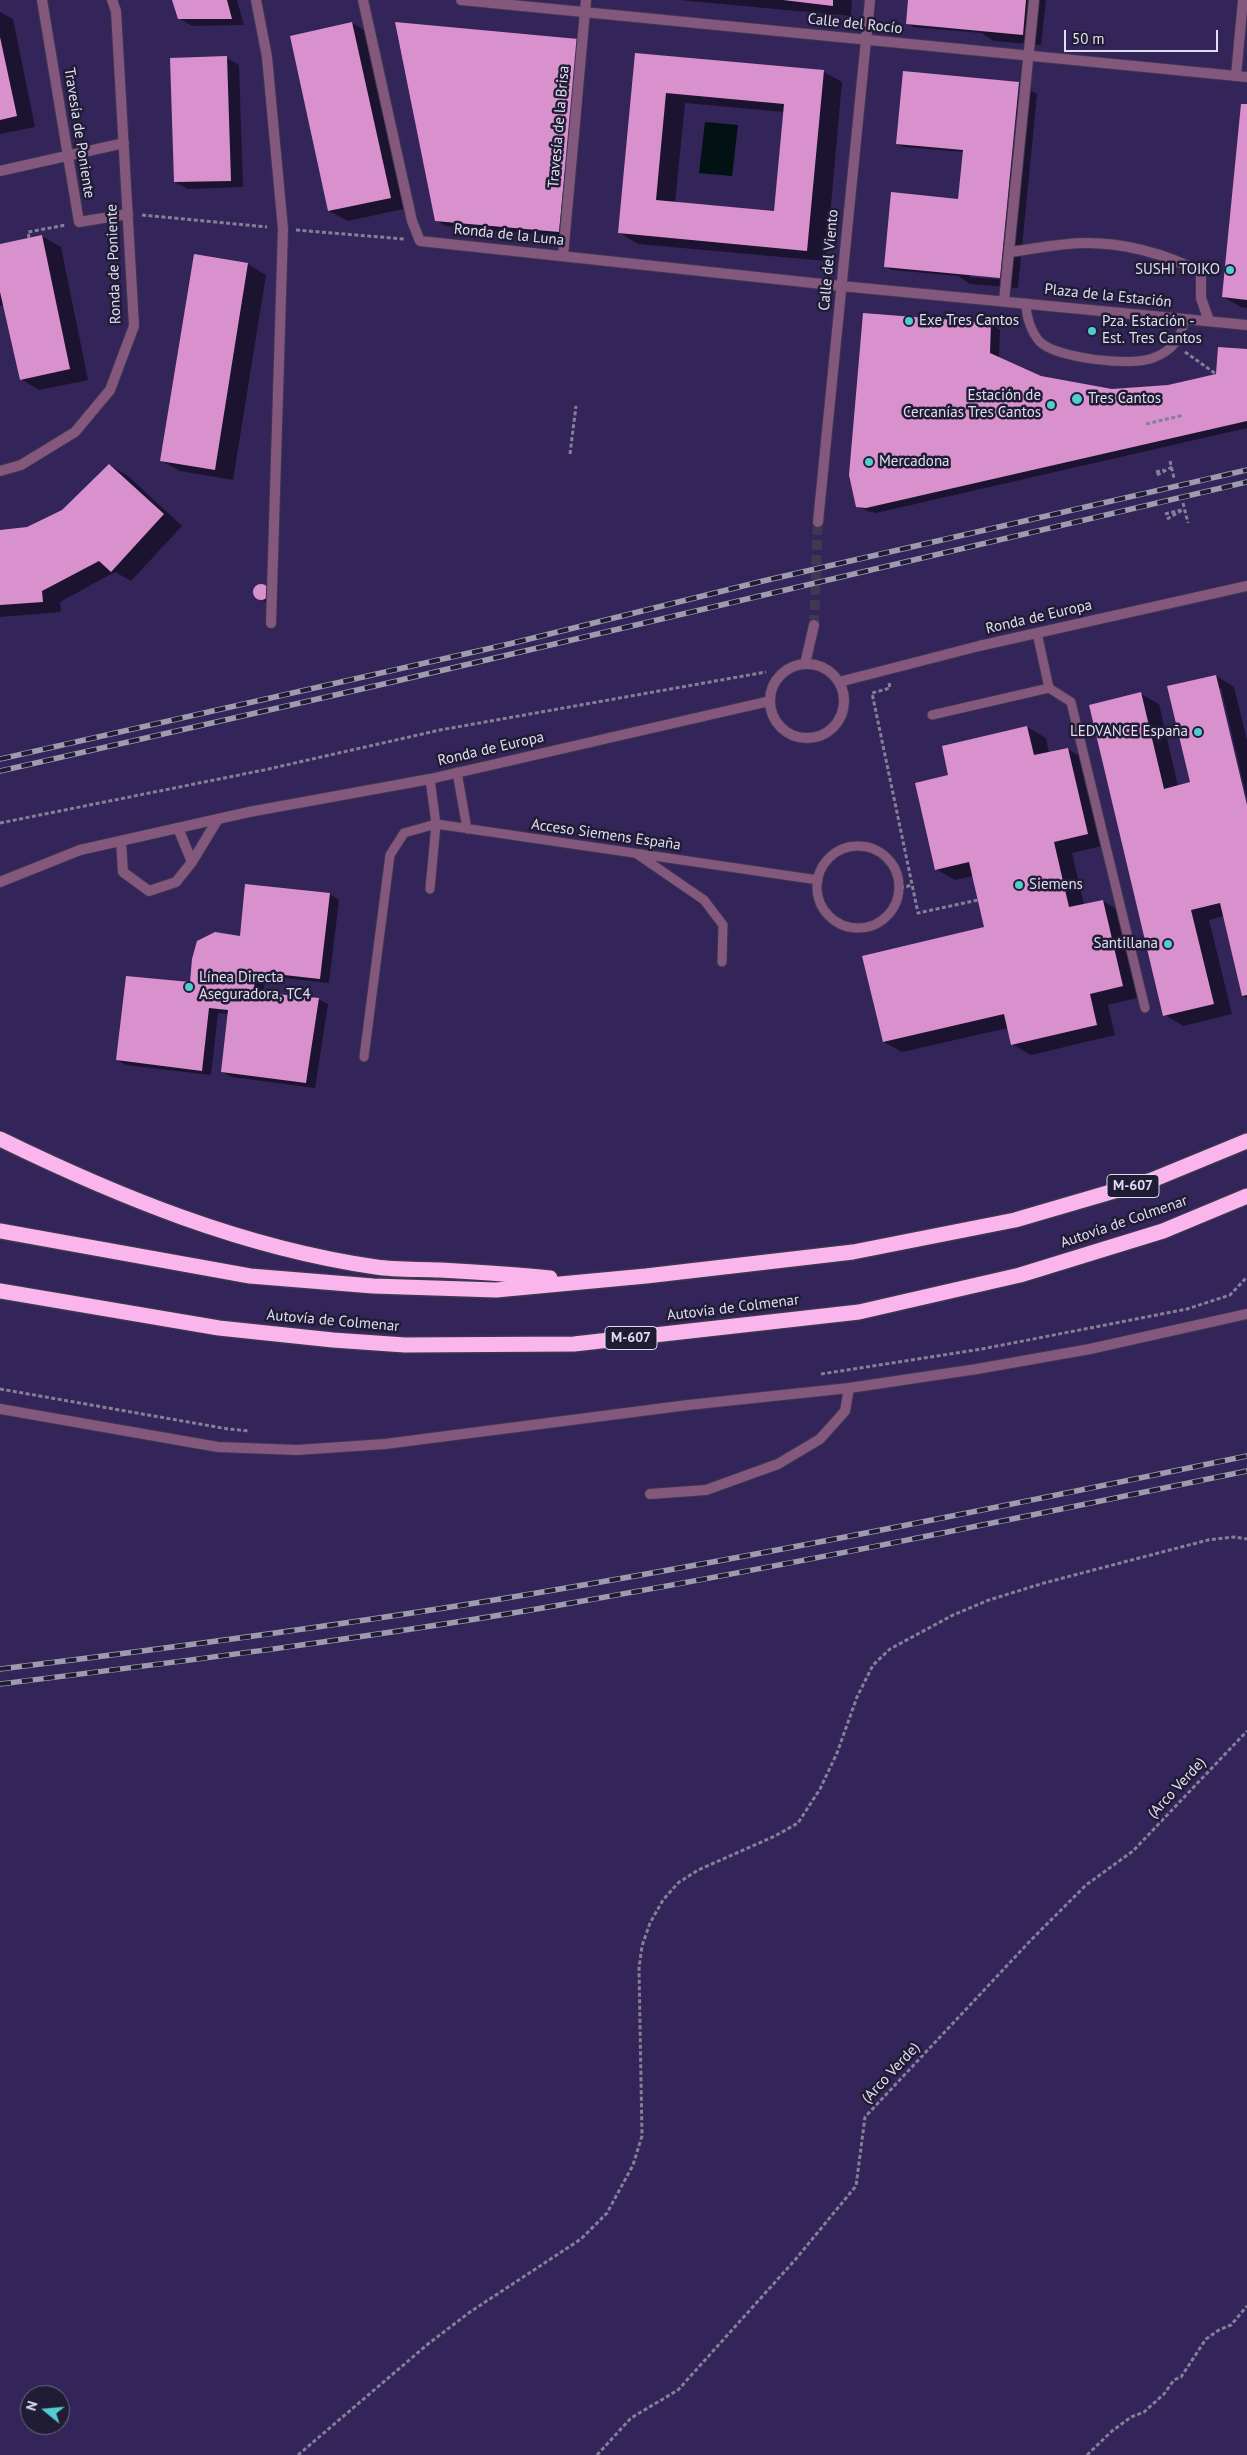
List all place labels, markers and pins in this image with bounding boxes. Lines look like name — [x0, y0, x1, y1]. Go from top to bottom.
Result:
place label: SUSHI TOIKO — [1135, 261, 1220, 279]
marker: SUSHI TOIKO — [1224, 264, 1236, 276]
place label: Exe Tres Cantos — [919, 312, 1019, 330]
place label: Pza. Estación - Est. Tres Cantos — [1102, 313, 1202, 348]
marker: Exe Tres Cantos — [903, 315, 915, 327]
marker: Pza. Estación - Est. Tres Cantos — [1086, 325, 1098, 337]
place label: Estación de Cercanías Tres Cantos — [903, 387, 1041, 422]
place label: Tres Cantos — [1088, 390, 1161, 408]
marker: Tres Cantos — [1070, 392, 1084, 406]
marker: Estación de Cercanías Tres Cantos — [1045, 399, 1057, 411]
place label: Mercadona — [879, 453, 950, 471]
marker: Mercadona — [863, 456, 875, 468]
place label: LEDVANCE España — [1070, 723, 1188, 741]
marker: LEDVANCE España — [1192, 726, 1204, 738]
place label: Siemens — [1029, 876, 1083, 894]
marker: Siemens — [1013, 879, 1025, 891]
place label: Santillana — [1093, 935, 1158, 953]
marker: Santillana — [1162, 938, 1174, 950]
place label: Línea Directa Aseguradora, TC4 — [199, 969, 311, 1004]
marker: Línea Directa Aseguradora, TC4 — [183, 981, 195, 993]

